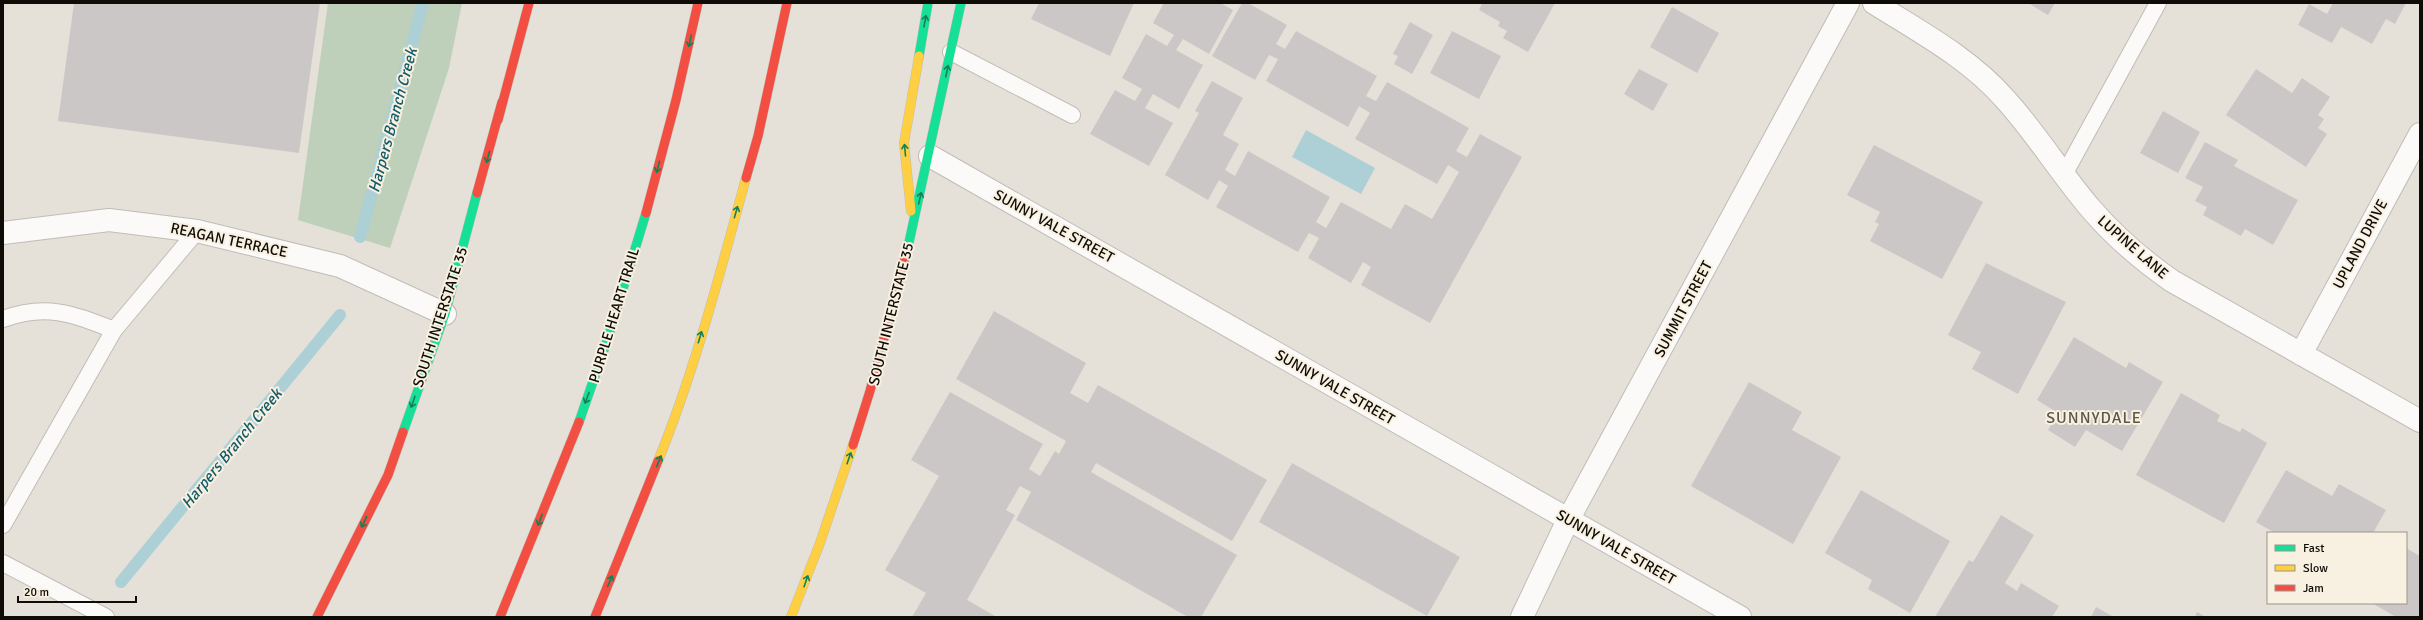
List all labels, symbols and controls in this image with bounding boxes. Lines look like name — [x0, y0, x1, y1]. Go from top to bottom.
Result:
one-way arrow — [921, 15, 929, 28]
one-way arrow — [685, 34, 693, 47]
water label: Harpers Branch Creek — [364, 44, 422, 195]
one-way arrow — [943, 65, 951, 78]
one-way arrow — [901, 144, 908, 157]
one-way arrow — [484, 151, 491, 164]
one-way arrow — [653, 160, 661, 173]
street label: SUNNY VALE STREET — [991, 185, 1118, 267]
one-way arrow — [917, 192, 924, 205]
street label: UPLAND DRIVE — [2329, 196, 2391, 292]
one-way arrow — [733, 206, 740, 219]
street label: LUPINE LANE — [2094, 211, 2172, 283]
street label: REAGAN TERRACE — [169, 219, 289, 261]
street label: SOUTH INTERSTATE 35 — [865, 241, 917, 387]
street label: SOUTH INTERSTATE 35 — [409, 245, 471, 389]
street label: PURPLE HEART TRAIL — [585, 245, 643, 385]
street label: SUMMIT STREET — [1650, 257, 1716, 360]
one-way arrow — [696, 332, 704, 344]
street label: SUNNY VALE STREET — [1272, 346, 1398, 429]
water label: Harpers Branch Creek — [177, 383, 288, 513]
one-way arrow — [582, 392, 590, 404]
one-way arrow — [409, 396, 417, 408]
district label: SUNNYDALE — [2046, 408, 2142, 428]
one-way arrow — [846, 452, 853, 465]
one-way arrow — [655, 455, 663, 467]
street label: SUNNY VALE STREET — [1553, 506, 1679, 589]
one-way arrow — [535, 513, 543, 525]
one-way arrow — [360, 516, 367, 528]
legend — [2267, 532, 2407, 604]
text: Fast — [2303, 541, 2324, 556]
text: Slow — [2303, 561, 2328, 576]
one-way arrow — [803, 574, 810, 587]
one-way arrow — [607, 576, 615, 588]
scale bar — [18, 578, 136, 604]
text: Jam — [2303, 581, 2324, 596]
text: 20 m — [24, 585, 49, 600]

